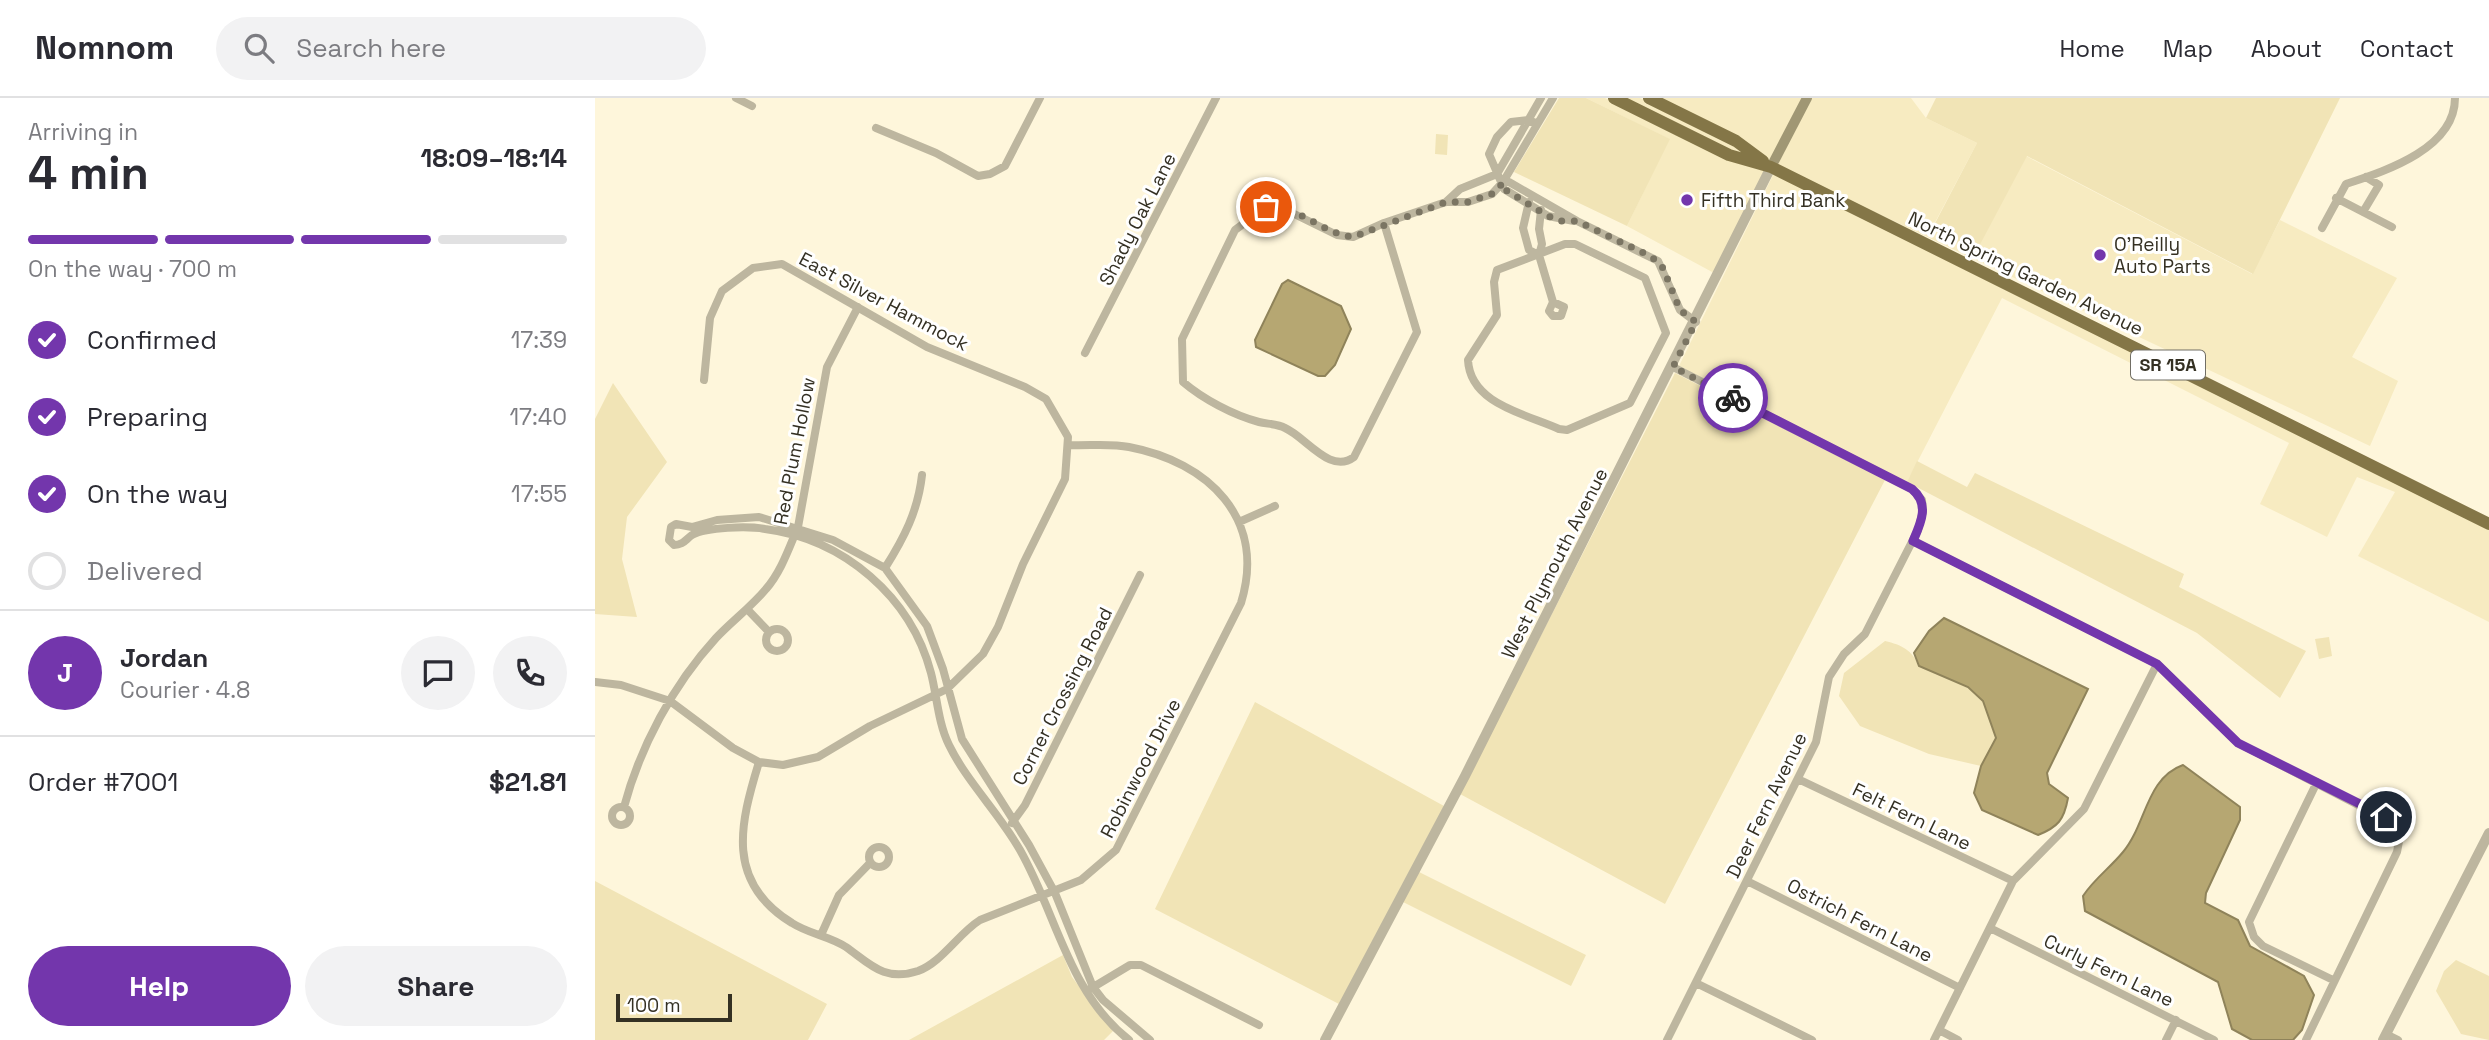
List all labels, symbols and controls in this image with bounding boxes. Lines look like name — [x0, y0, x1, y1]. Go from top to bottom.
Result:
search box — [216, 17, 706, 80]
text: Nomnom — [35, 27, 174, 69]
icon: search — [240, 29, 278, 67]
text: Search here — [296, 31, 446, 65]
text: Home — [2059, 33, 2125, 64]
text: Map — [2163, 33, 2213, 64]
text: About — [2251, 33, 2322, 64]
text: Contact — [2360, 33, 2454, 64]
text: Arriving in — [28, 117, 138, 147]
text: 18:09–18:14 — [420, 141, 567, 175]
text: 4 min — [28, 144, 149, 202]
street label: Shady Oak Lane — [1093, 149, 1182, 290]
pin — [1236, 177, 1296, 237]
icon: bag — [1247, 188, 1285, 226]
place label: Fifth Third Bank — [1701, 188, 1846, 213]
marker: Fifth Third Bank — [1679, 192, 1695, 208]
street label: North Spring Garden Avenue — [1904, 206, 2147, 341]
place label: O'Reilly Auto Parts — [2114, 232, 2211, 279]
street label: East Silver Hammock — [795, 246, 973, 357]
marker: O'Reilly Auto Parts — [2092, 247, 2108, 263]
text: On the way · 700 m — [28, 254, 237, 284]
icon: check — [28, 321, 66, 359]
text: Confirmed — [87, 323, 217, 357]
text: 17:39 — [511, 325, 567, 355]
road number: SR 15A — [2131, 351, 2205, 380]
courier — [1698, 363, 1768, 433]
street label: Red Plum Hollow — [768, 375, 821, 527]
icon: bike — [1714, 379, 1752, 417]
icon: check — [28, 398, 66, 436]
text: Preparing — [87, 400, 208, 434]
text: 17:40 — [509, 402, 567, 432]
street label: West Plymouth Avenue — [1496, 464, 1613, 663]
icon: check — [28, 475, 66, 513]
text: On the way — [87, 477, 228, 511]
text: 17:55 — [511, 479, 567, 509]
text: Delivered — [87, 554, 203, 588]
street label: Corner Crossing Road — [1007, 603, 1118, 790]
button: chat — [401, 636, 475, 710]
button: phone — [493, 636, 567, 710]
text: Jordan — [120, 641, 208, 675]
text: J — [57, 656, 73, 690]
text: Courier · 4.8 — [120, 675, 250, 705]
street label: Robinwood Drive — [1095, 694, 1186, 842]
street label: Deer Fern Avenue — [1720, 728, 1813, 882]
text: Order #7001 — [28, 765, 178, 799]
text: $21.81 — [489, 765, 567, 799]
street label: Felt Fern Lane — [1848, 777, 1975, 856]
pin — [2356, 787, 2416, 847]
icon: home — [2367, 798, 2405, 836]
street label: Ostrich Fern Lane — [1783, 873, 1937, 968]
street label: Curly Fern Lane — [2040, 928, 2178, 1013]
button: Help — [28, 946, 291, 1026]
button: Share — [305, 946, 567, 1026]
scale bar — [616, 991, 731, 1023]
text: 100 m — [627, 993, 681, 1018]

